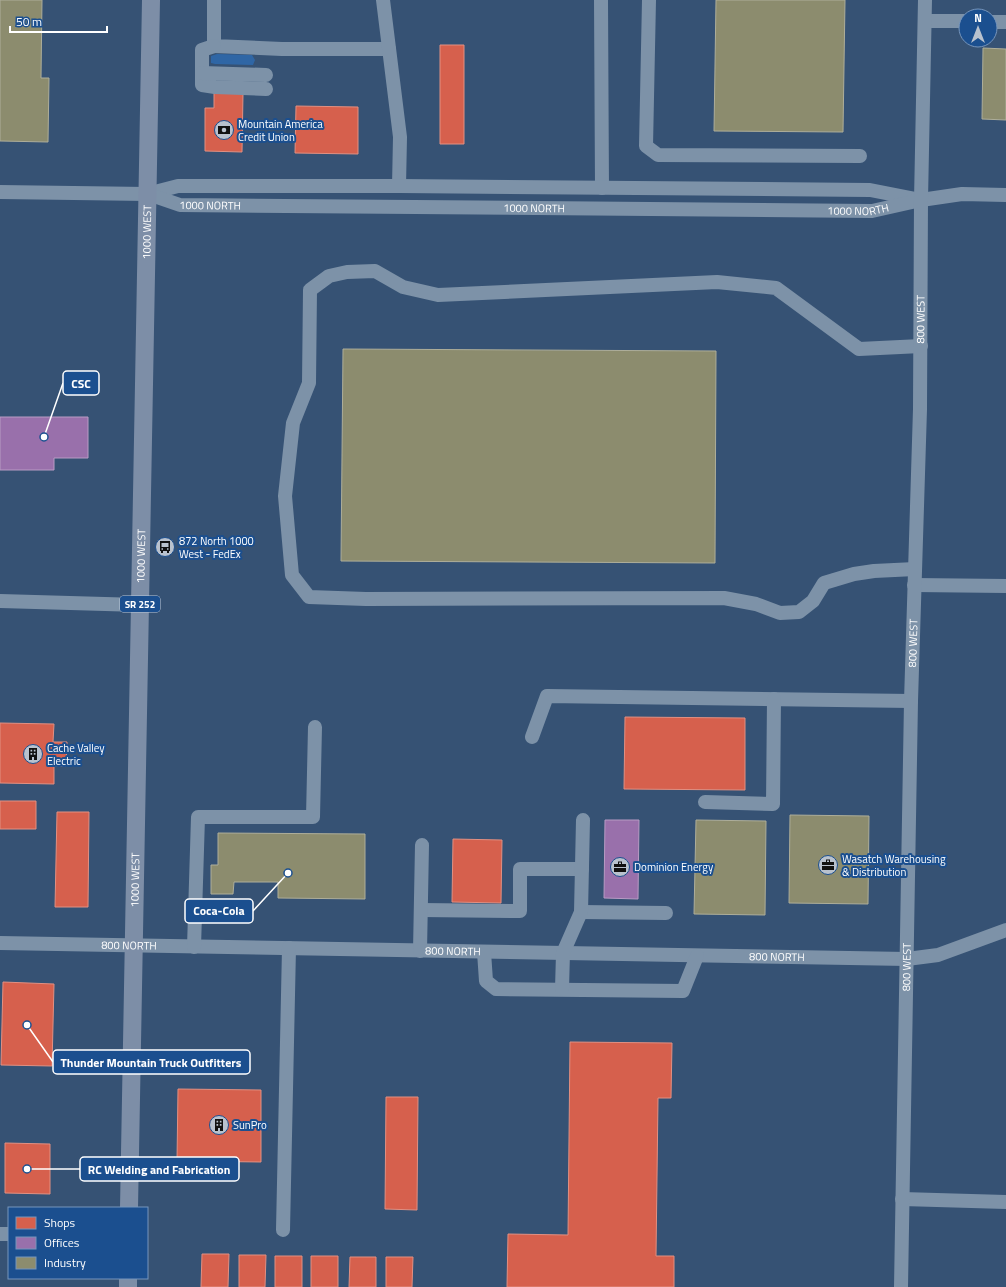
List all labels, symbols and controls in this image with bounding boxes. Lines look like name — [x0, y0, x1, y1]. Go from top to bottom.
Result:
scale bar — [10, 8, 107, 34]
north arrow — [958, 8, 998, 48]
text: N — [974, 10, 982, 26]
text: 50 m — [16, 12, 42, 31]
place label: Mountain America Credit Union — [238, 116, 323, 145]
bank icon: Mountain America Credit Union — [213, 119, 235, 141]
street label: 1000 NORTH — [179, 197, 241, 214]
street label: 1000 NORTH — [827, 199, 890, 219]
street label: 1000 NORTH — [503, 200, 565, 216]
street label: 1000 WEST — [138, 204, 155, 260]
street label: 800 WEST — [912, 295, 929, 344]
callout: CSC — [63, 371, 99, 395]
text: CSC — [71, 374, 91, 393]
street label: 1000 WEST — [132, 528, 149, 584]
place label: 872 North 1000 West - FedEx — [179, 533, 254, 562]
bus stop icon: 872 North 1000 West - FedEx — [154, 536, 176, 558]
road number: SR 252 — [120, 596, 160, 612]
street label: 800 WEST — [904, 618, 922, 668]
place label: Cache Valley Electric — [47, 740, 105, 769]
building icon: Cache Valley Electric — [22, 743, 44, 765]
place label: Wasatch Warehousing & Distribution — [842, 851, 946, 880]
street label: 1000 WEST — [126, 852, 143, 908]
office icon: Wasatch Warehousing & Distribution — [817, 854, 839, 876]
office icon: Dominion Energy — [609, 856, 631, 878]
place label: Dominion Energy — [634, 859, 714, 875]
callout: Coca-Cola — [185, 899, 253, 923]
text: Coca-Cola — [193, 901, 245, 920]
street label: 800 NORTH — [101, 937, 157, 954]
street label: 800 WEST — [898, 942, 915, 991]
street label: 800 NORTH — [425, 943, 481, 959]
street label: 800 NORTH — [749, 948, 805, 965]
callout: Thunder Mountain Truck Outfitters — [53, 1050, 250, 1074]
text: Thunder Mountain Truck Outfitters — [61, 1053, 242, 1072]
building icon: SunPro — [208, 1114, 230, 1136]
place label: SunPro — [233, 1117, 267, 1133]
callout: RC Welding and Fabrication — [80, 1157, 239, 1181]
text: RC Welding and Fabrication — [88, 1160, 230, 1179]
legend — [8, 1207, 148, 1279]
text: Shops — [44, 1213, 76, 1232]
text: Offices — [44, 1233, 80, 1252]
text: Industry — [44, 1253, 86, 1272]

